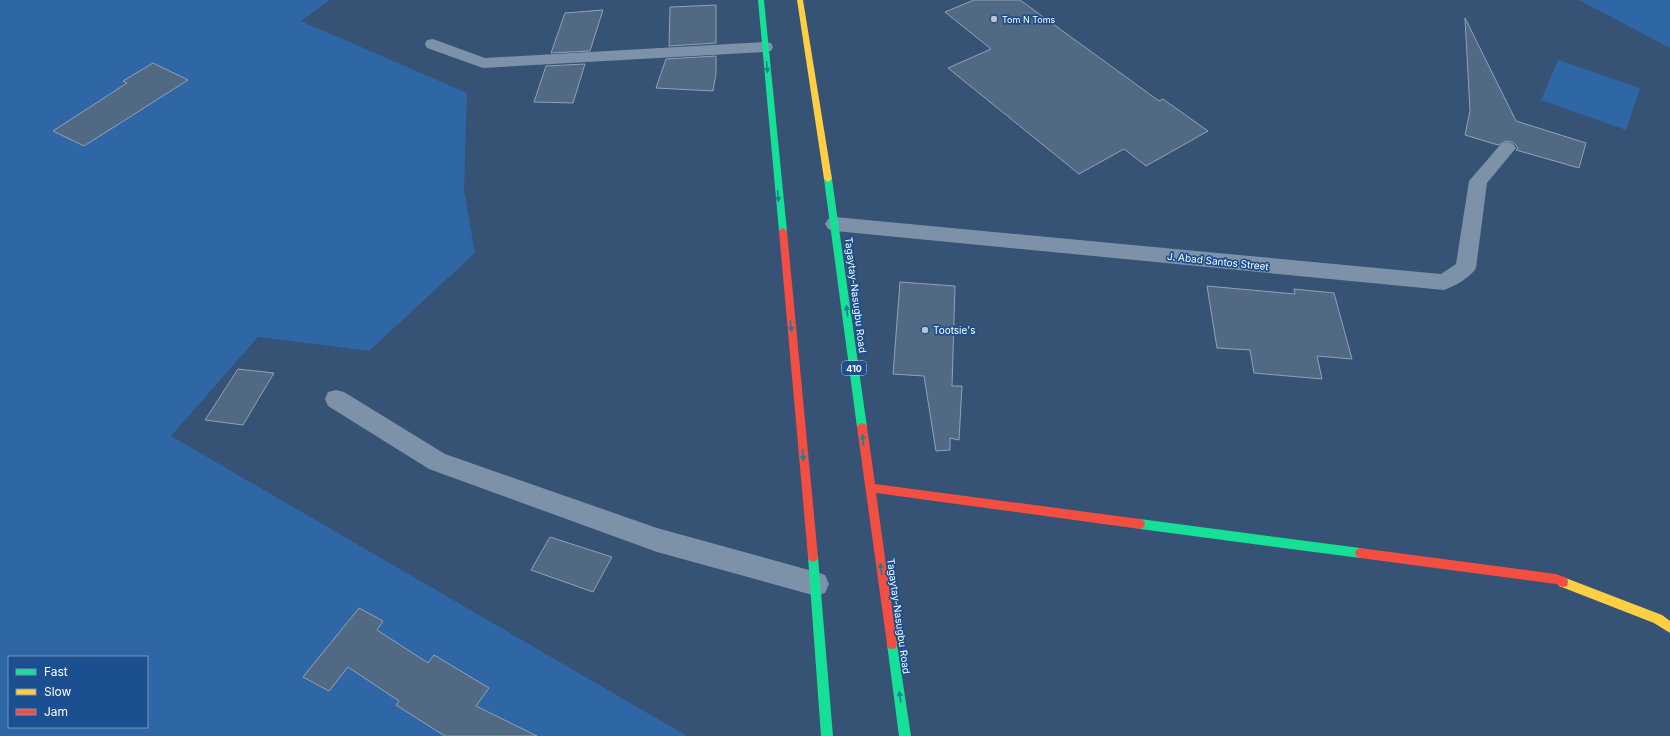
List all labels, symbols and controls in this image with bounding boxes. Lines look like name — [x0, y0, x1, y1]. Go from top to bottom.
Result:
marker: Tom N Toms — [989, 14, 999, 24]
place label: Tom N Toms — [1002, 14, 1056, 25]
one-way arrow — [763, 61, 770, 73]
one-way arrow — [775, 190, 782, 202]
street label: Tagaytay-Nasugbu Road — [843, 236, 869, 354]
street label: J. Abad Santos Street — [1167, 250, 1270, 272]
one-way arrow — [843, 305, 850, 317]
one-way arrow — [788, 320, 794, 332]
place label: Tootsie's — [933, 324, 976, 336]
marker: Tootsie's — [920, 325, 930, 335]
road number: 410 — [842, 361, 866, 375]
one-way arrow — [860, 434, 866, 446]
one-way arrow — [800, 449, 807, 461]
street label: Tagaytay-Nasugbu Road — [885, 557, 913, 675]
one-way arrow — [878, 563, 884, 575]
legend — [8, 656, 148, 728]
text: Fast — [44, 664, 68, 679]
text: Slow — [44, 684, 72, 699]
one-way arrow — [897, 691, 903, 703]
text: Jam — [44, 704, 68, 719]

